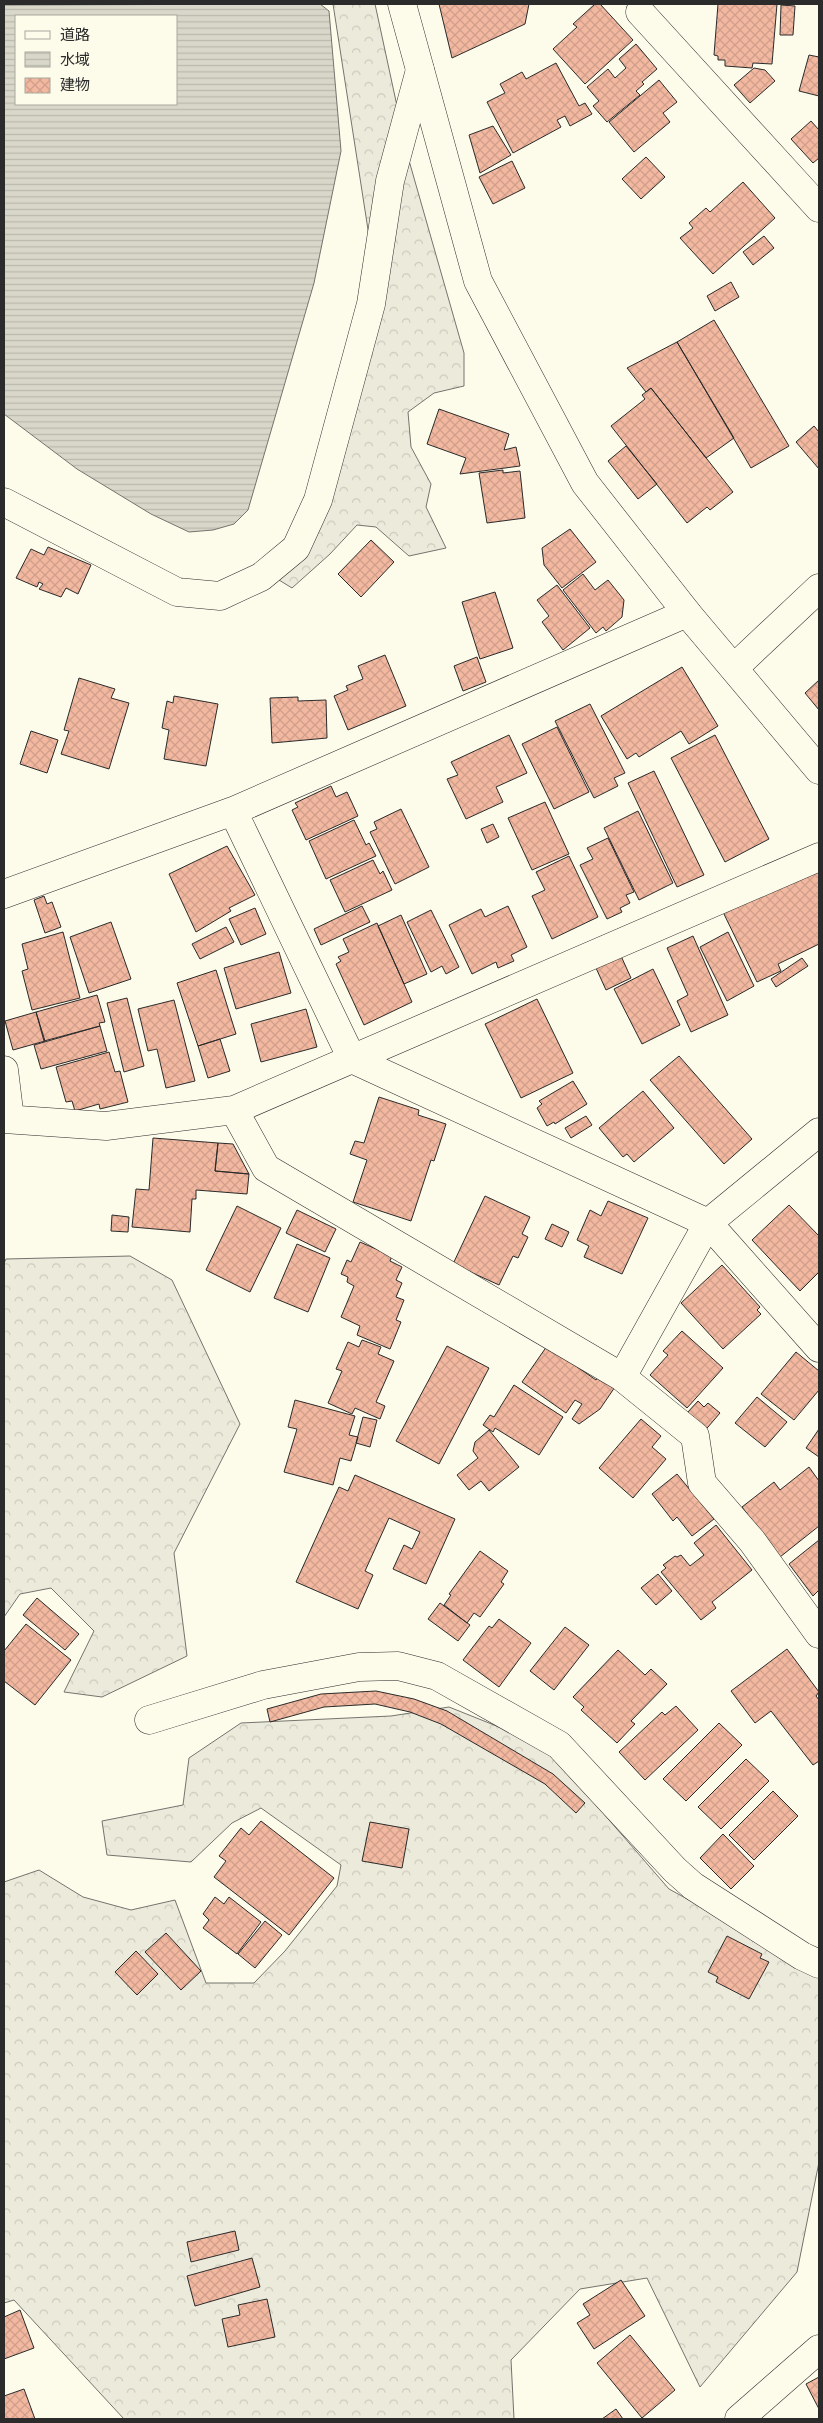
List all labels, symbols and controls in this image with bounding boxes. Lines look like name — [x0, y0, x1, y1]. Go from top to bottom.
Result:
legend — [15, 15, 178, 105]
text: 道路 — [60, 25, 90, 43]
text: 水域 — [60, 50, 90, 68]
text: 建物 — [60, 75, 90, 93]

